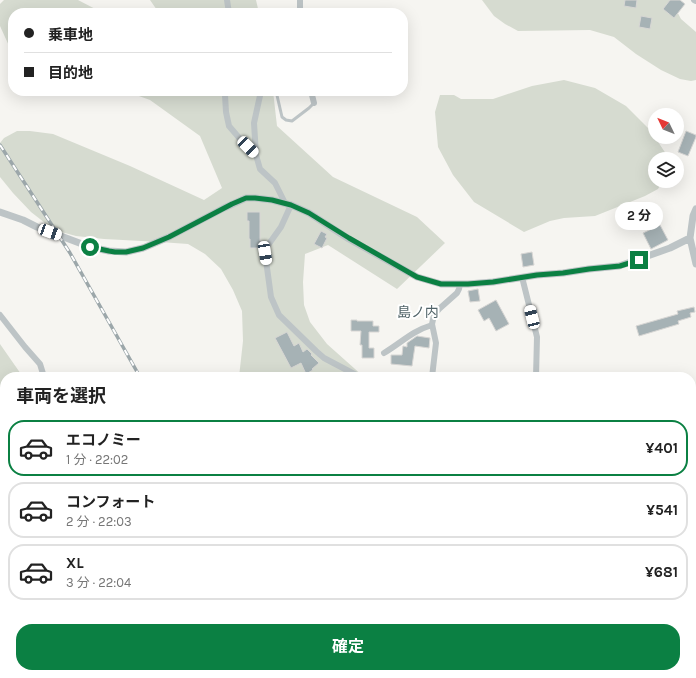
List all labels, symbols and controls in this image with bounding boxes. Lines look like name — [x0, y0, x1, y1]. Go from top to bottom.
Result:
text: 乗車地 — [48, 26, 93, 44]
text: 目的地 — [48, 64, 93, 82]
north arrow — [648, 108, 684, 144]
map controls — [648, 108, 684, 188]
car — [235, 134, 261, 160]
button: layers — [648, 152, 684, 188]
callout: 2 分 — [615, 202, 663, 230]
text: 2 分 — [627, 208, 651, 223]
car — [37, 222, 63, 242]
route start — [81, 238, 99, 256]
car — [257, 240, 273, 266]
route end — [630, 251, 648, 269]
district label: 島ノ内 — [397, 304, 439, 321]
car — [523, 304, 541, 330]
text: 車両を選択 — [16, 385, 106, 407]
icon: car — [18, 430, 54, 466]
text: エコノミー — [66, 431, 141, 449]
text: ¥401 — [645, 439, 678, 457]
text: 1 分 · 22:02 — [66, 452, 128, 467]
icon: car — [18, 492, 54, 528]
text: コンフォート — [66, 493, 156, 511]
text: ¥541 — [646, 501, 678, 519]
text: 2 分 · 22:03 — [66, 514, 132, 529]
icon: car — [18, 554, 54, 590]
text: XL — [66, 554, 84, 572]
text: ¥681 — [645, 563, 678, 581]
text: 3 分 · 22:04 — [66, 575, 131, 590]
button: 確定 — [16, 624, 680, 670]

